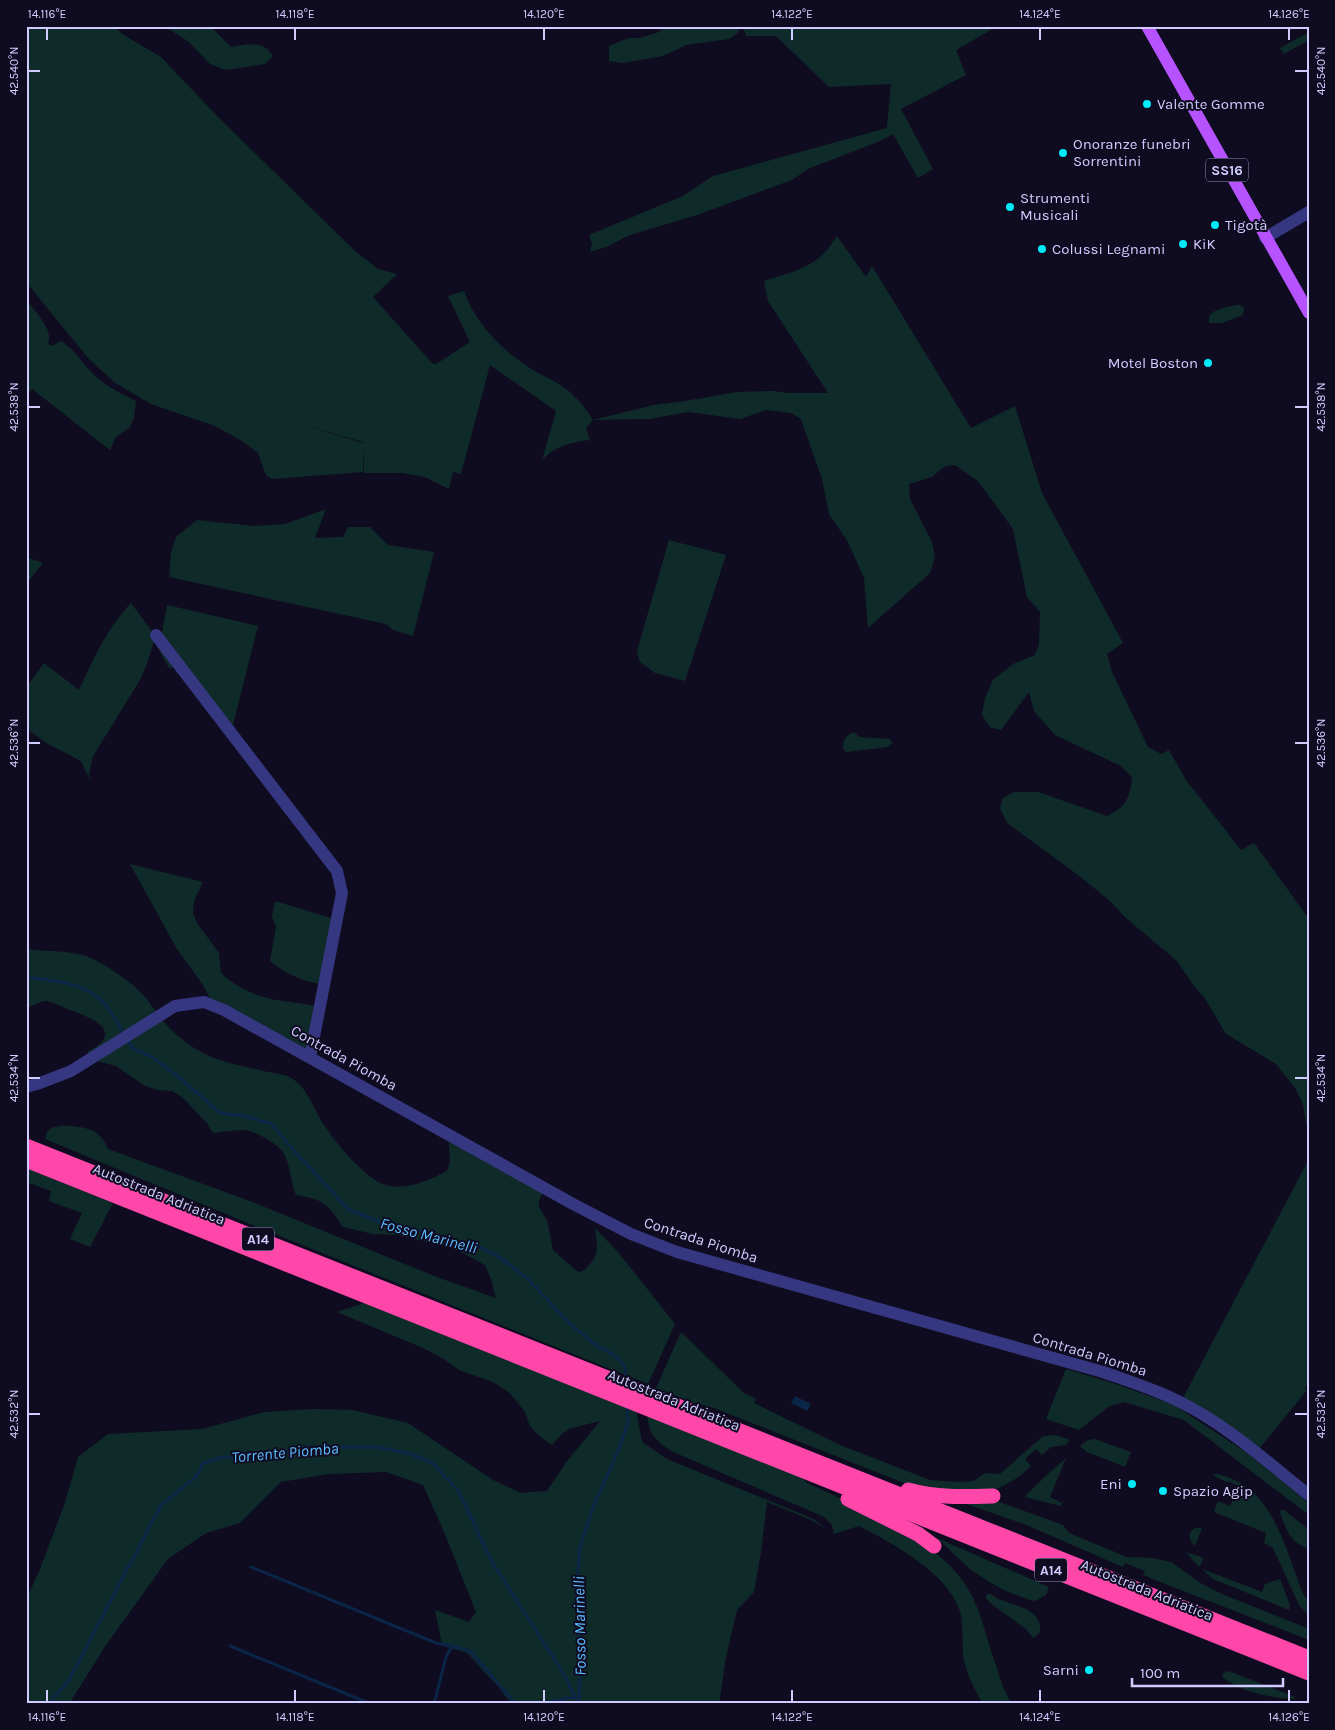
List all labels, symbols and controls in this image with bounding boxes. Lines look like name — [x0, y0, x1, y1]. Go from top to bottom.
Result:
text: 14.116°E — [28, 7, 66, 21]
text: 14.118°E — [276, 7, 314, 21]
text: 14.120°E — [523, 7, 565, 21]
text: 14.122°E — [771, 7, 813, 21]
text: 14.124°E — [1019, 7, 1061, 21]
text: 14.126°E — [1268, 7, 1310, 21]
text: 42.540°N — [7, 47, 21, 95]
text: 42.540°N — [1314, 47, 1328, 95]
place label: Valente Gomme — [1157, 95, 1265, 113]
marker: Valente Gomme — [1141, 98, 1153, 110]
place label: Onoranze funebri Sorrentini — [1073, 135, 1191, 170]
marker: Onoranze funebri Sorrentini — [1057, 147, 1069, 159]
road number: SS16 — [1206, 158, 1248, 182]
place label: Strumenti Musicali — [1020, 189, 1090, 224]
marker: Strumenti Musicali — [1004, 201, 1016, 213]
place label: Tigotà — [1225, 216, 1268, 234]
marker: Tigotà — [1209, 219, 1221, 231]
place label: KiK — [1193, 235, 1216, 253]
marker: KiK — [1177, 238, 1189, 250]
place label: Colussi Legnami — [1052, 240, 1165, 258]
marker: Colussi Legnami — [1036, 243, 1048, 255]
place label: Motel Boston — [1108, 354, 1198, 372]
marker: Motel Boston — [1202, 357, 1214, 369]
text: 42.538°N — [7, 382, 21, 432]
text: 42.538°N — [1314, 382, 1328, 432]
text: 42.536°N — [7, 719, 21, 767]
text: 42.536°N — [1314, 719, 1328, 767]
street label: Contrada Piomba — [288, 1021, 400, 1095]
text: 42.534°N — [7, 1054, 21, 1102]
text: 42.534°N — [1314, 1054, 1328, 1102]
street label: Autostrada Adriatica — [90, 1159, 228, 1229]
water label: Fosso Marinelli — [378, 1213, 480, 1258]
street label: Contrada Piomba — [642, 1213, 760, 1267]
road number: A14 — [242, 1228, 274, 1250]
street label: Contrada Piomba — [1031, 1328, 1149, 1380]
street label: Autostrada Adriatica — [605, 1365, 743, 1435]
text: 42.532°N — [7, 1390, 21, 1438]
text: 42.532°N — [1314, 1390, 1328, 1438]
water label: Torrente Piomba — [231, 1438, 339, 1467]
place label: Eni — [1100, 1475, 1122, 1493]
marker: Eni — [1126, 1478, 1138, 1490]
place label: Spazio Agip — [1173, 1482, 1253, 1500]
marker: Spazio Agip — [1157, 1485, 1169, 1497]
street label: Autostrada Adriatica — [1078, 1555, 1216, 1625]
road number: A14 — [1035, 1558, 1067, 1582]
water label: Fosso Marinelli — [569, 1576, 590, 1676]
scale bar — [1132, 1655, 1284, 1687]
place label: Sarni — [1043, 1661, 1079, 1679]
marker: Sarni — [1083, 1664, 1095, 1676]
text: 100 m — [1140, 1664, 1180, 1682]
text: 14.116°E — [28, 1710, 66, 1724]
text: 14.118°E — [276, 1710, 314, 1724]
text: 14.120°E — [523, 1710, 565, 1724]
text: 14.122°E — [771, 1710, 813, 1724]
text: 14.124°E — [1019, 1710, 1061, 1724]
text: 14.126°E — [1268, 1710, 1310, 1724]

